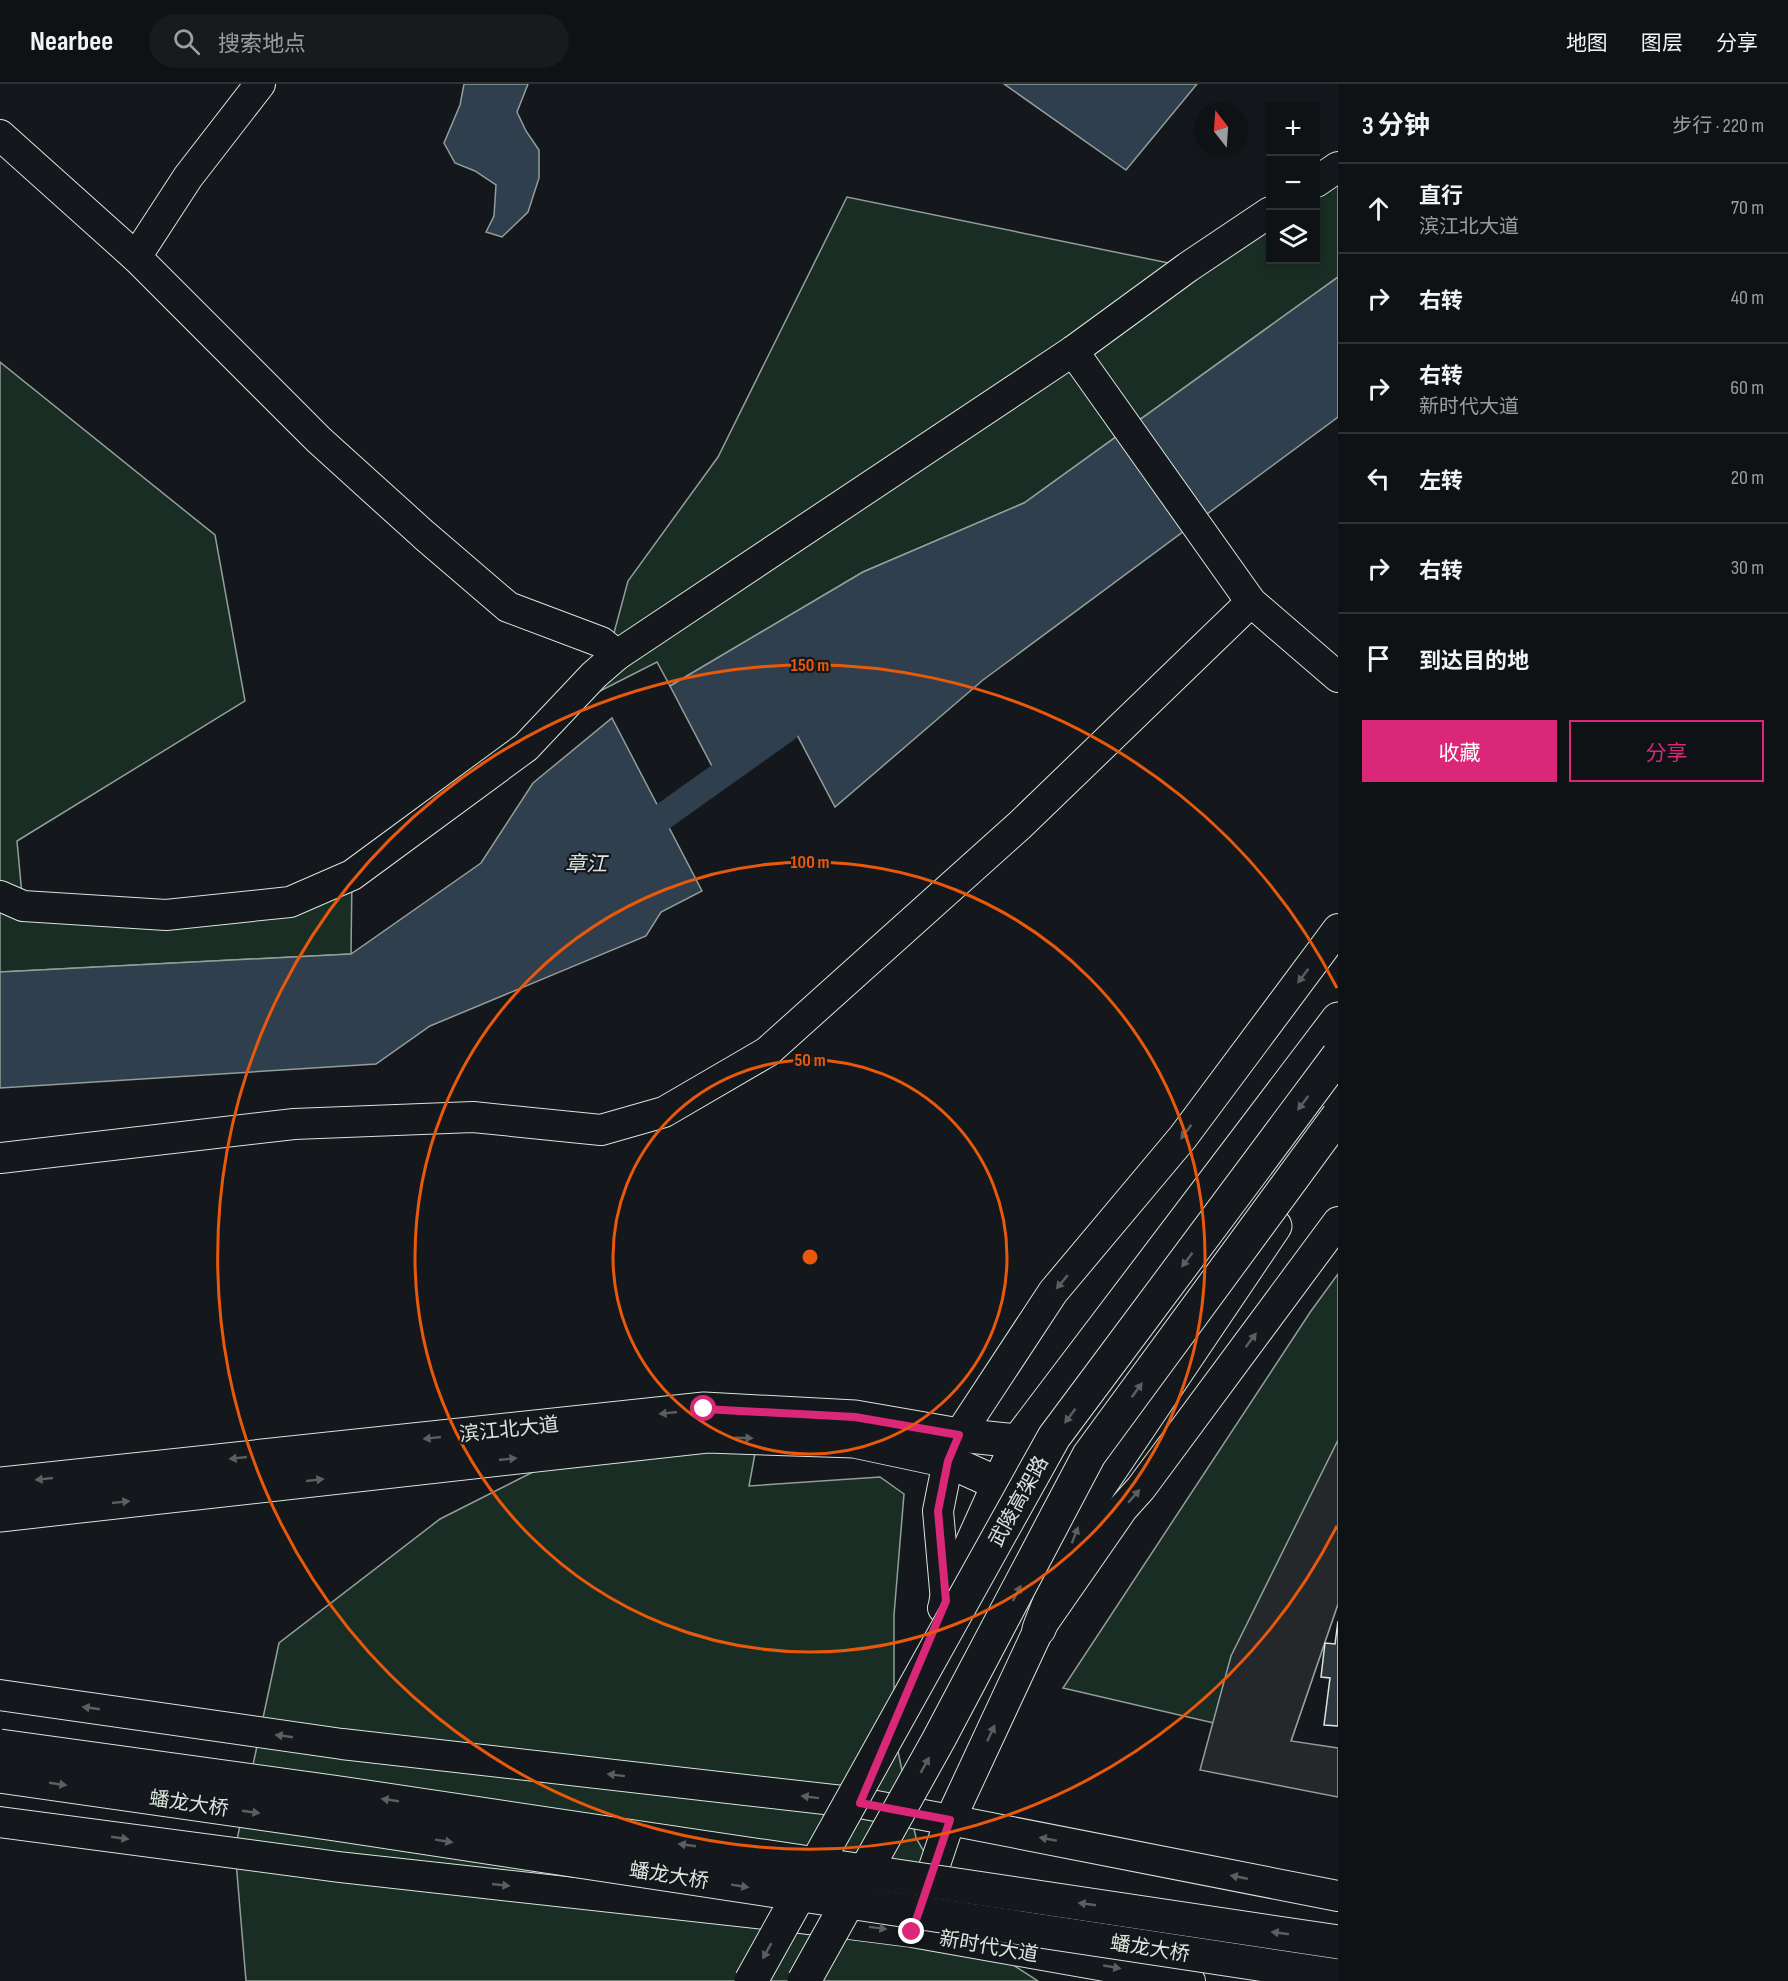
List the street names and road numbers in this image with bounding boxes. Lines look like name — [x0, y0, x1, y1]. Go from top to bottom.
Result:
street label: 滨江北大道 — [458, 1413, 560, 1447]
street label: 武陵高架路 — [984, 1452, 1054, 1551]
street label: 蟠龙大桥 — [148, 1787, 230, 1821]
street label: 蟠龙大桥 — [627, 1858, 710, 1894]
street label: 新时代大道 — [938, 1926, 1040, 1967]
street label: 蟠龙大桥 — [1108, 1931, 1191, 1967]

